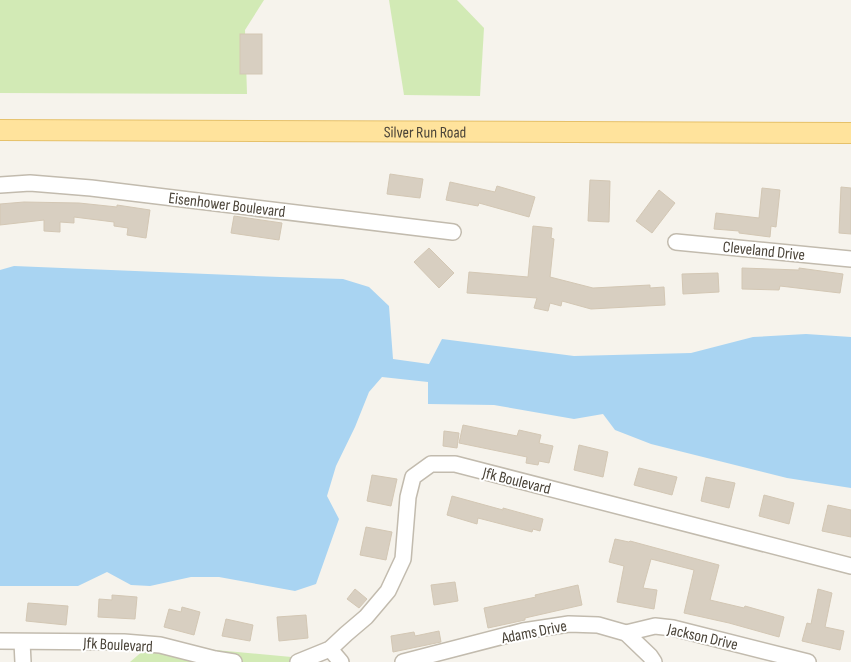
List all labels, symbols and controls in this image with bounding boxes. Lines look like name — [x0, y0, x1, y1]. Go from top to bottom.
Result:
street label: Silver Run Road — [384, 123, 466, 143]
street label: Eisenhower Boulevard — [167, 189, 286, 222]
street label: Cleveland Drive — [722, 238, 806, 265]
street label: Jfk Boulevard — [480, 464, 553, 499]
street label: Adams Drive — [499, 617, 568, 648]
street label: Jackson Drive — [665, 620, 740, 655]
street label: Jfk Boulevard — [82, 634, 153, 657]

